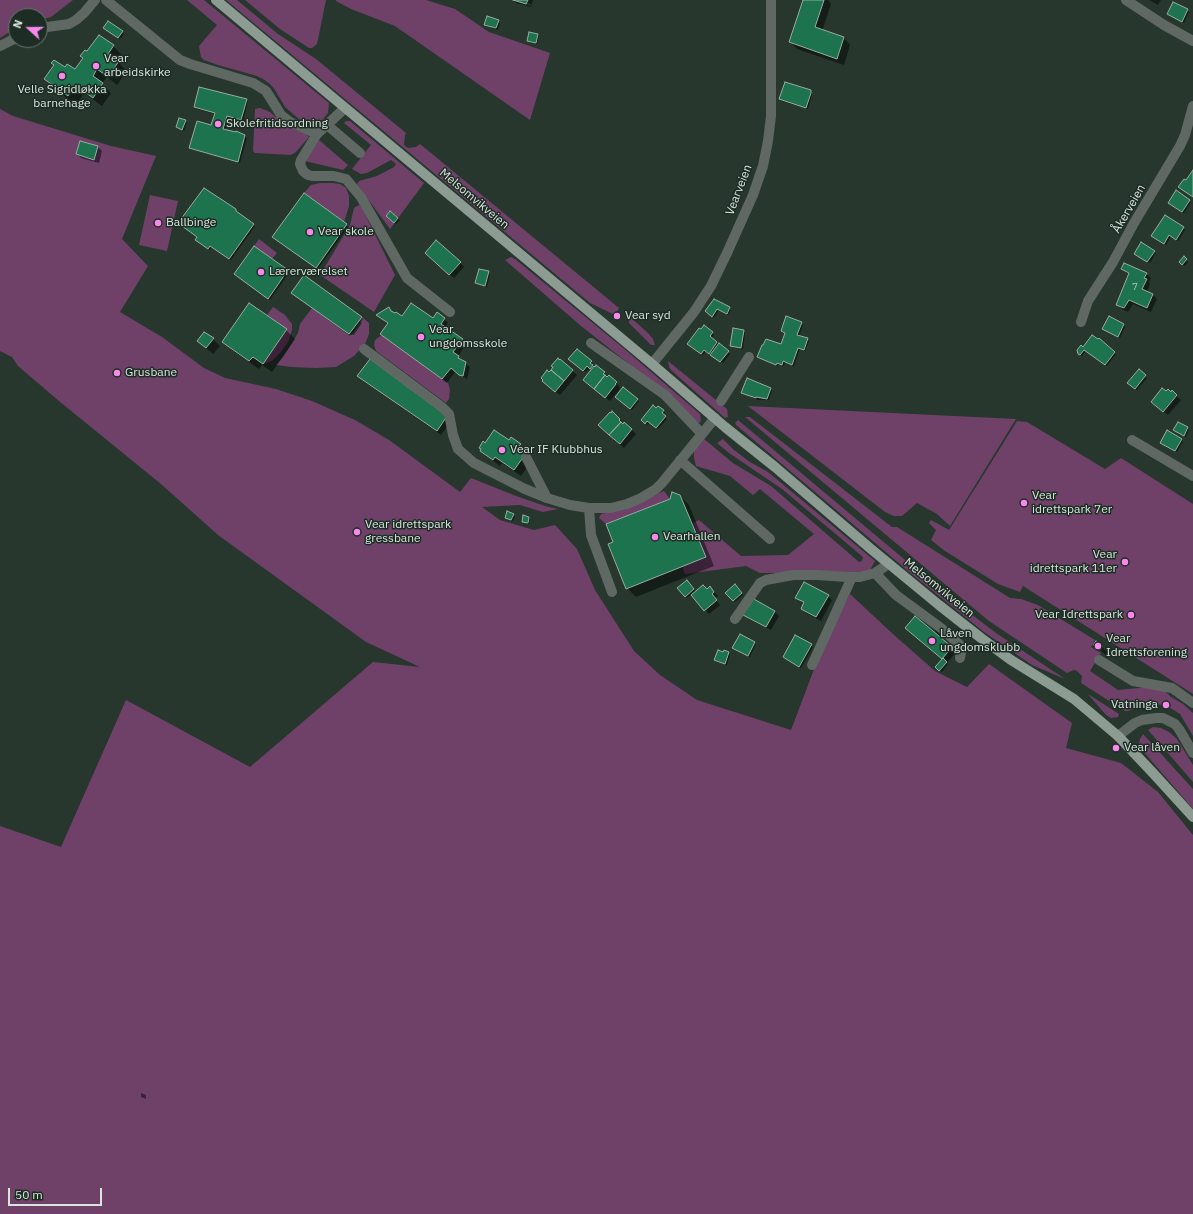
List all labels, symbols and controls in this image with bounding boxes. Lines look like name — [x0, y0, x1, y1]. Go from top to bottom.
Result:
north arrow — [8, 8, 48, 48]
text: N — [10, 18, 26, 30]
place label: Vear arbeidskirke — [104, 52, 171, 80]
marker: Vear arbeidskirke — [91, 61, 101, 71]
marker: Velle Sigridløkka barnehage — [57, 71, 67, 81]
place label: Velle Sigridløkka barnehage — [17, 83, 107, 111]
place label: Skolefritidsordning — [226, 117, 328, 131]
marker: Skolefritidsordning — [213, 119, 223, 129]
street label: Vearveien — [723, 163, 755, 217]
street label: Melsomvikveien — [436, 166, 512, 232]
street label: Åkerveien — [1109, 182, 1149, 236]
place label: Ballbinge — [166, 216, 216, 230]
marker: Ballbinge — [153, 218, 163, 228]
place label: Vear skole — [318, 225, 374, 239]
marker: Vear skole — [305, 227, 315, 237]
place label: Lærerværelset — [269, 265, 348, 279]
marker: Lærerværelset — [256, 267, 266, 277]
house number: 7 — [1132, 281, 1138, 293]
place label: Vear syd — [625, 309, 671, 323]
marker: Vear syd — [612, 311, 622, 321]
place label: Vear ungdomsskole — [429, 323, 507, 351]
marker: Vear ungdomsskole — [416, 332, 426, 342]
place label: Grusbane — [125, 366, 177, 380]
marker: Grusbane — [112, 368, 122, 378]
place label: Vear IF Klubbhus — [510, 443, 603, 457]
marker: Vear IF Klubbhus — [497, 445, 507, 455]
place label: Vear idrettspark 7er — [1032, 489, 1112, 517]
marker: Vear idrettspark 7er — [1019, 498, 1029, 508]
place label: Vear idrettspark gressbane — [365, 518, 451, 546]
marker: Vear idrettspark gressbane — [352, 527, 362, 537]
place label: Vearhallen — [663, 530, 720, 544]
marker: Vearhallen — [650, 532, 660, 542]
place label: Vear idrettspark 11er — [1030, 548, 1117, 576]
street label: Melsomvikveien — [901, 555, 977, 621]
marker: Vear idrettspark 11er — [1120, 557, 1130, 567]
place label: Vear Idrettspark — [1035, 608, 1123, 622]
marker: Vear Idrettspark — [1126, 610, 1136, 620]
place label: Låven ungdomsklubb — [940, 627, 1020, 655]
place label: Vear Idrettsforening — [1106, 632, 1187, 660]
marker: Låven ungdomsklubb — [927, 636, 937, 646]
marker: Vear Idrettsforening — [1093, 641, 1103, 651]
place label: Vatninga — [1111, 698, 1158, 712]
marker: Vatninga — [1161, 700, 1171, 710]
place label: Vear låven — [1124, 741, 1180, 755]
marker: Vear låven — [1111, 743, 1121, 753]
scale bar — [10, 1180, 104, 1206]
text: 50 m — [15, 1187, 43, 1202]

